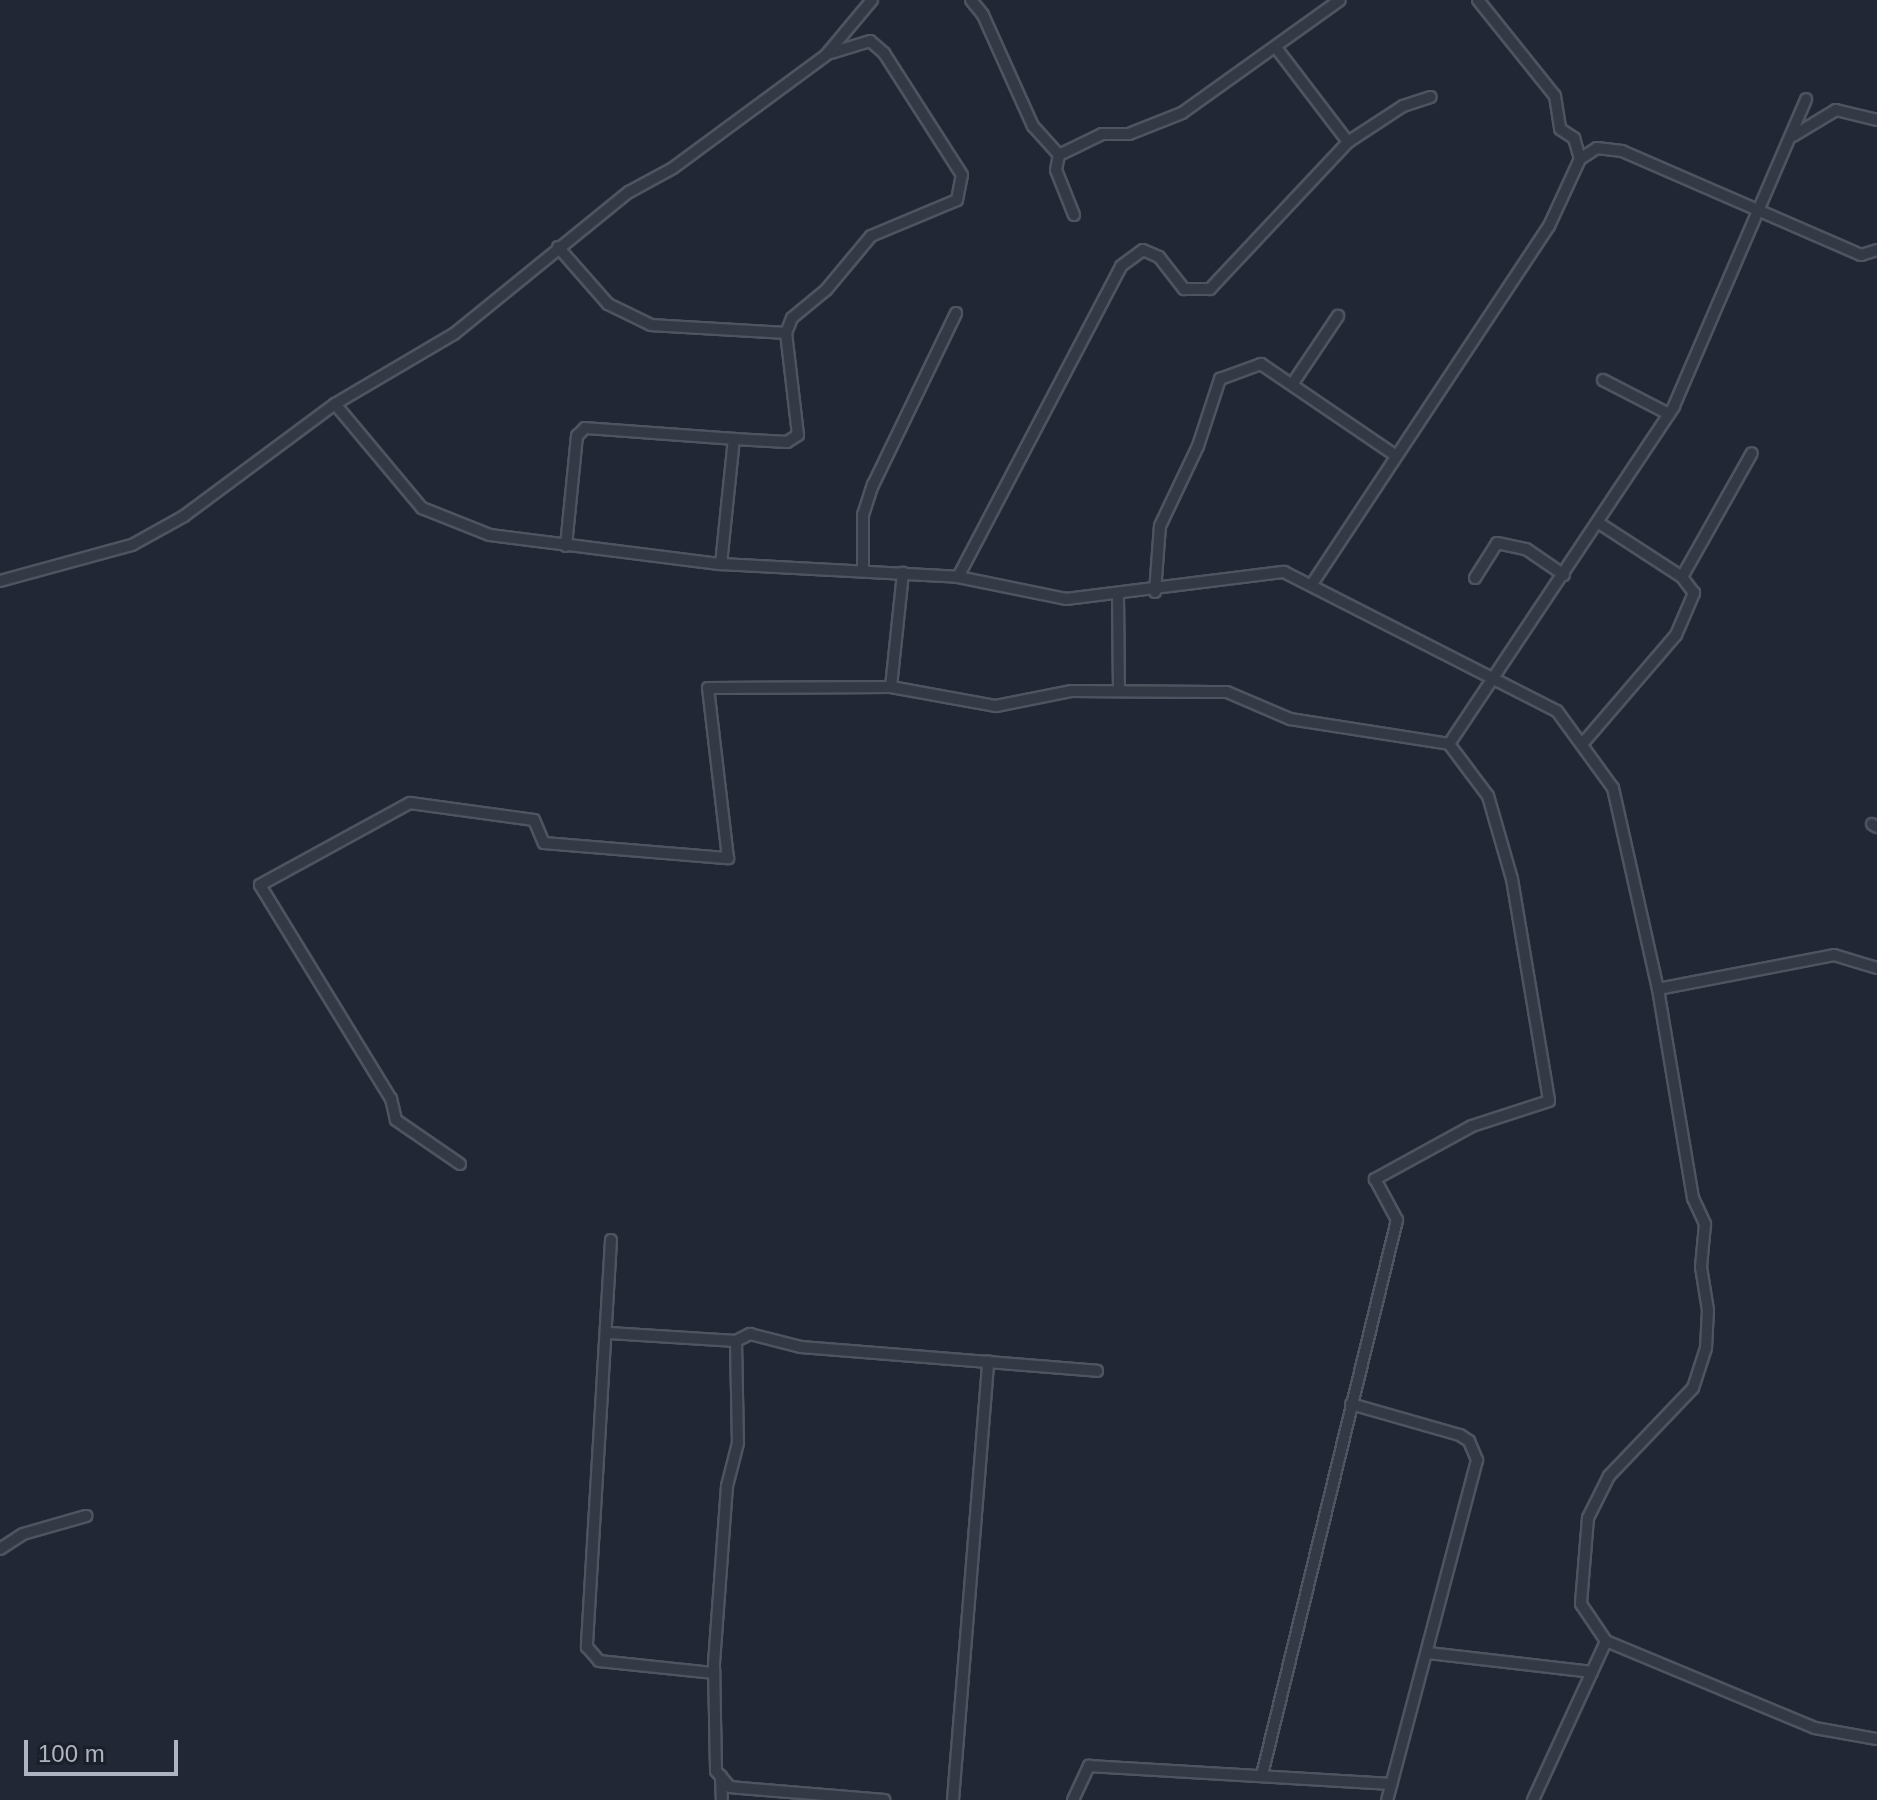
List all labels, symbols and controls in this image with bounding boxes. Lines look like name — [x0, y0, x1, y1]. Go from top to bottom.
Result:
scale bar — [28, 1724, 182, 1774]
text: 100 m — [38, 1740, 105, 1767]

